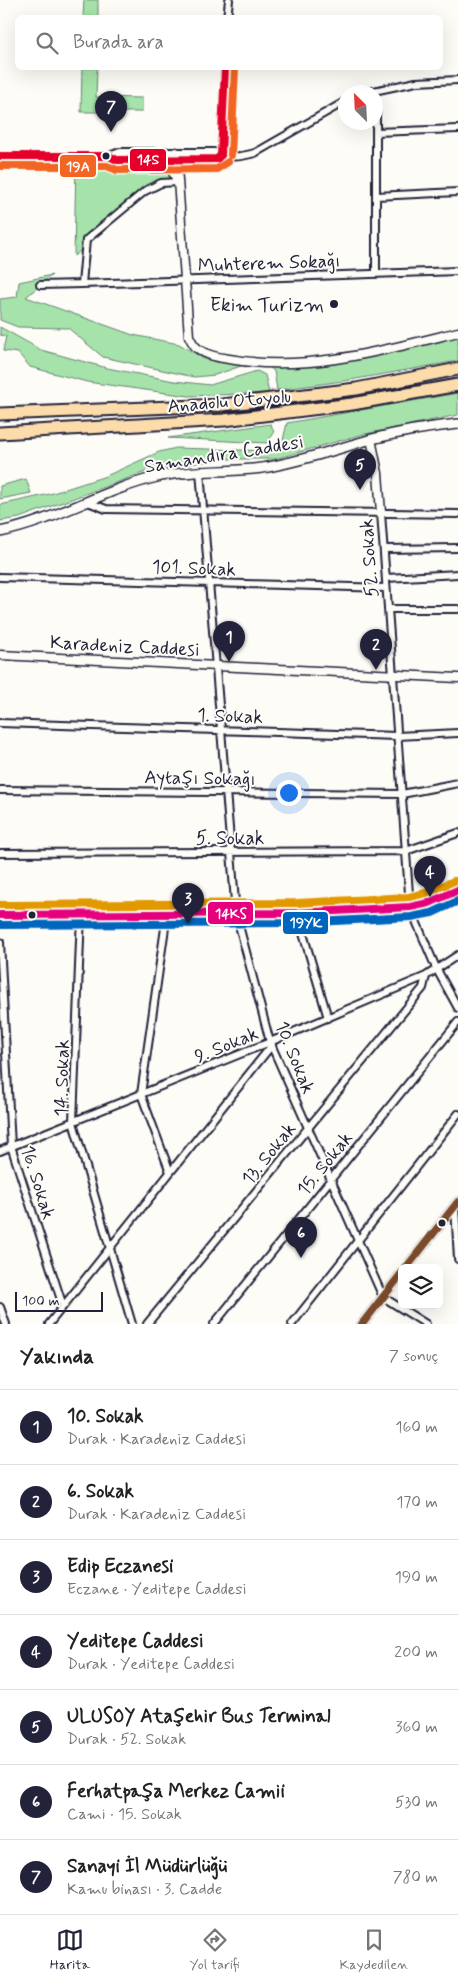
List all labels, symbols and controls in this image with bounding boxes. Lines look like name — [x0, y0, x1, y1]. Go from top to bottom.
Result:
search box — [15, 15, 443, 70]
icon: search — [33, 29, 61, 57]
text: Burada ara — [73, 30, 164, 55]
north arrow — [338, 85, 383, 130]
pin: 7 — [95, 91, 127, 132]
line badge: 14S — [129, 148, 167, 172]
unlabelled marker — [101, 151, 111, 161]
text: 14S — [137, 151, 159, 169]
line badge: 19A — [59, 154, 97, 178]
text: 19A — [66, 158, 90, 176]
street label: Muhterem Sokağı — [197, 249, 341, 279]
place label: Ekim Turizm — [210, 293, 324, 318]
marker: Ekim Turizm — [328, 298, 340, 310]
street label: Anadolu Otoyolu — [166, 384, 292, 419]
street label: Samandıra Caddesi — [143, 430, 306, 479]
pin: 5 — [344, 449, 376, 490]
street label: 52. Sokak — [354, 518, 385, 598]
street label: 101. Sokak — [152, 555, 236, 582]
pin: 1 — [213, 621, 245, 662]
pin: 2 — [360, 629, 392, 670]
street label: Karadeniz Caddesi — [49, 630, 201, 663]
street label: 1. Sokak — [197, 703, 263, 730]
street label: Aytaşı Sokağı — [144, 765, 256, 793]
your location — [276, 780, 302, 806]
street label: 5. Sokak — [196, 826, 264, 851]
pin: 4 — [414, 856, 446, 897]
pin: 3 — [172, 883, 204, 924]
line badge: 14KS — [207, 901, 254, 925]
text: 14KS — [215, 905, 248, 923]
unlabelled marker — [27, 910, 37, 920]
line badge: 19YK — [282, 911, 329, 935]
text: 19YK — [289, 914, 323, 932]
street label: 10. Sokak — [269, 1017, 321, 1098]
street label: 9. Sokak — [191, 1021, 262, 1069]
street label: 14. Sokak — [49, 1039, 76, 1117]
street label: 13. Sokak — [236, 1117, 302, 1190]
street label: 15. Sokak — [292, 1127, 359, 1201]
street label: 16. Sokak — [14, 1142, 61, 1223]
pin: 6 — [285, 1217, 317, 1258]
unlabelled marker — [437, 1218, 447, 1228]
map controls — [398, 1264, 443, 1309]
button: layers — [398, 1264, 443, 1309]
scale bar — [15, 1289, 102, 1312]
text: 100 m — [22, 1292, 60, 1310]
text: Yakında — [20, 1343, 94, 1371]
text: 7 sonuç — [389, 1346, 438, 1367]
text: 10. Sokak — [67, 1404, 144, 1429]
text: 1 — [32, 1417, 40, 1438]
text: 160 m — [395, 1417, 438, 1438]
text: Durak · Karadeniz Caddesi — [67, 1429, 246, 1450]
text: 6. Sokak — [67, 1479, 134, 1504]
text: 2 — [32, 1492, 40, 1513]
text: 170 m — [396, 1492, 438, 1513]
text: Durak · Karadeniz Caddesi — [67, 1504, 246, 1525]
text: Edip Eczanesi — [67, 1554, 173, 1579]
text: 3 — [32, 1567, 40, 1588]
text: 190 m — [395, 1567, 438, 1588]
text: Eczane · Yeditepe Caddesi — [67, 1579, 247, 1600]
text: Yeditepe Caddesi — [67, 1629, 204, 1654]
text: 4 — [31, 1642, 41, 1663]
text: 200 m — [394, 1642, 438, 1663]
text: Durak · Yeditepe Caddesi — [67, 1654, 235, 1675]
text: ULUSOY Ataşehir Bus Terminal — [67, 1704, 331, 1729]
text: 5 — [31, 1717, 41, 1738]
text: 360 m — [395, 1717, 438, 1738]
text: Durak · 52. Sokak — [67, 1729, 186, 1750]
text: Ferhatpaşa Merkez Camii — [67, 1779, 285, 1804]
text: 6 — [32, 1792, 40, 1813]
text: 530 m — [395, 1792, 438, 1813]
text: Cami · 15. Sokak — [67, 1804, 182, 1825]
text: Sanayi İl Müdürlüğü — [67, 1854, 227, 1879]
text: 7 — [31, 1867, 41, 1888]
text: 780 m — [393, 1867, 438, 1888]
text: Kamu binası · 3. Cadde — [67, 1879, 222, 1900]
tab: Harita — [50, 1926, 90, 1974]
tab: Yol tarifi — [190, 1926, 240, 1974]
tab: Kaydedilen — [339, 1926, 408, 1974]

